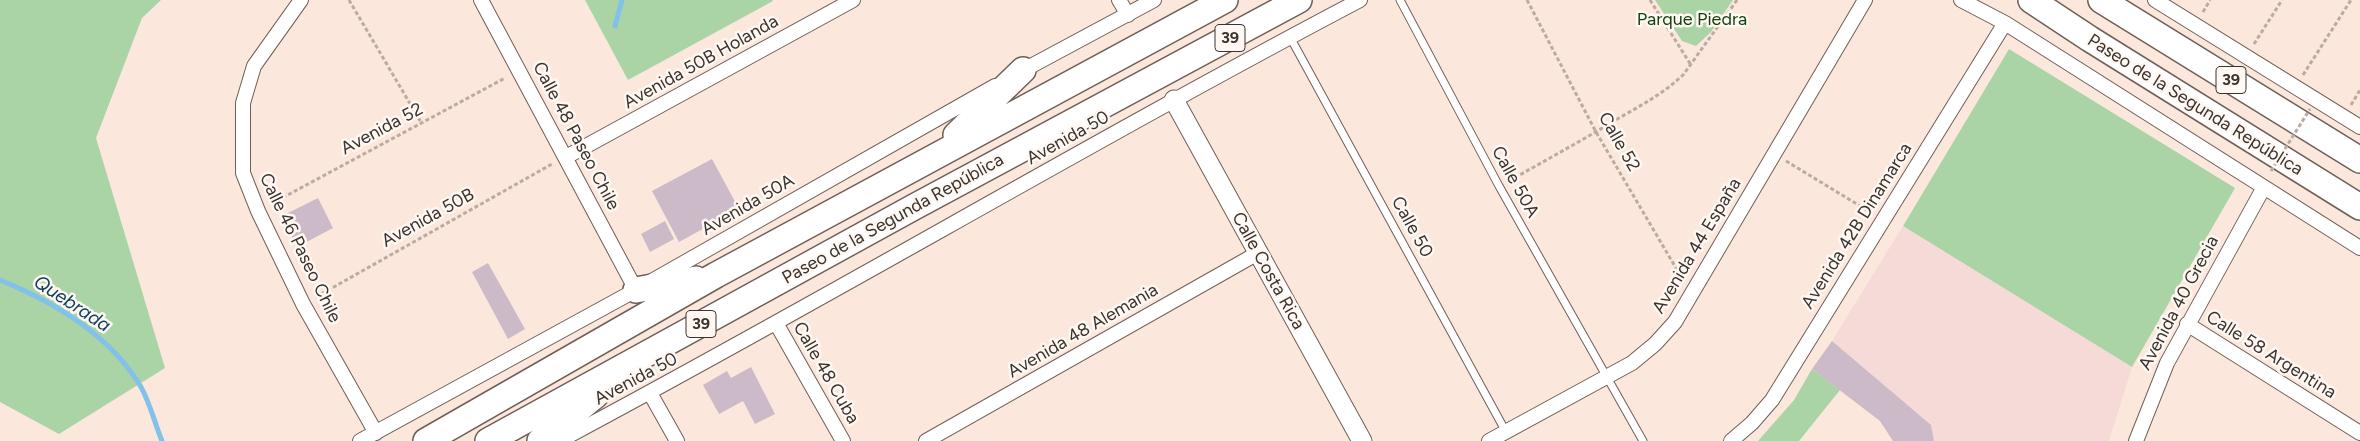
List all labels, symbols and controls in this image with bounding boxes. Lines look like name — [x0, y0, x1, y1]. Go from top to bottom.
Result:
park label: Parque Piedra — [1637, 9, 1747, 31]
street label: Avenida 50B Holanda — [620, 10, 782, 114]
road number: 39 — [1215, 24, 1245, 52]
street label: Paseo de la Segunda República — [2083, 30, 2307, 180]
street label: Calle 48 Paseo Chile — [528, 58, 624, 214]
road number: 39 — [2216, 66, 2246, 94]
street label: Avenida 52 — [337, 98, 427, 160]
street label: Avenida 50 — [1023, 106, 1113, 170]
street label: Calle 52 — [1593, 109, 1645, 175]
street label: Avenida 42B Dinamarca — [1797, 139, 1917, 313]
street label: Calle 50A — [1487, 142, 1543, 222]
street label: Paseo de la Segunda República — [778, 149, 1008, 289]
street label: Calle 46 Paseo Chile — [254, 170, 346, 326]
street label: Avenida 50A — [698, 170, 798, 240]
street label: Avenida 44 España — [1648, 174, 1746, 318]
street label: Avenida 50B — [378, 184, 478, 252]
street label: Calle 50 — [1386, 193, 1438, 261]
street label: Calle Costa Rica — [1227, 209, 1309, 333]
street label: Avenida 40 Grecia — [2134, 232, 2224, 374]
water label: Quebrada — [29, 271, 115, 337]
street label: Avenida 48 Alemania — [1004, 279, 1162, 383]
street label: Calle 58 Argentina — [2202, 306, 2340, 404]
road number: 39 — [686, 310, 716, 338]
street label: Calle 48 Cuba — [788, 318, 864, 428]
street label: Avenida 50 — [591, 348, 681, 410]

